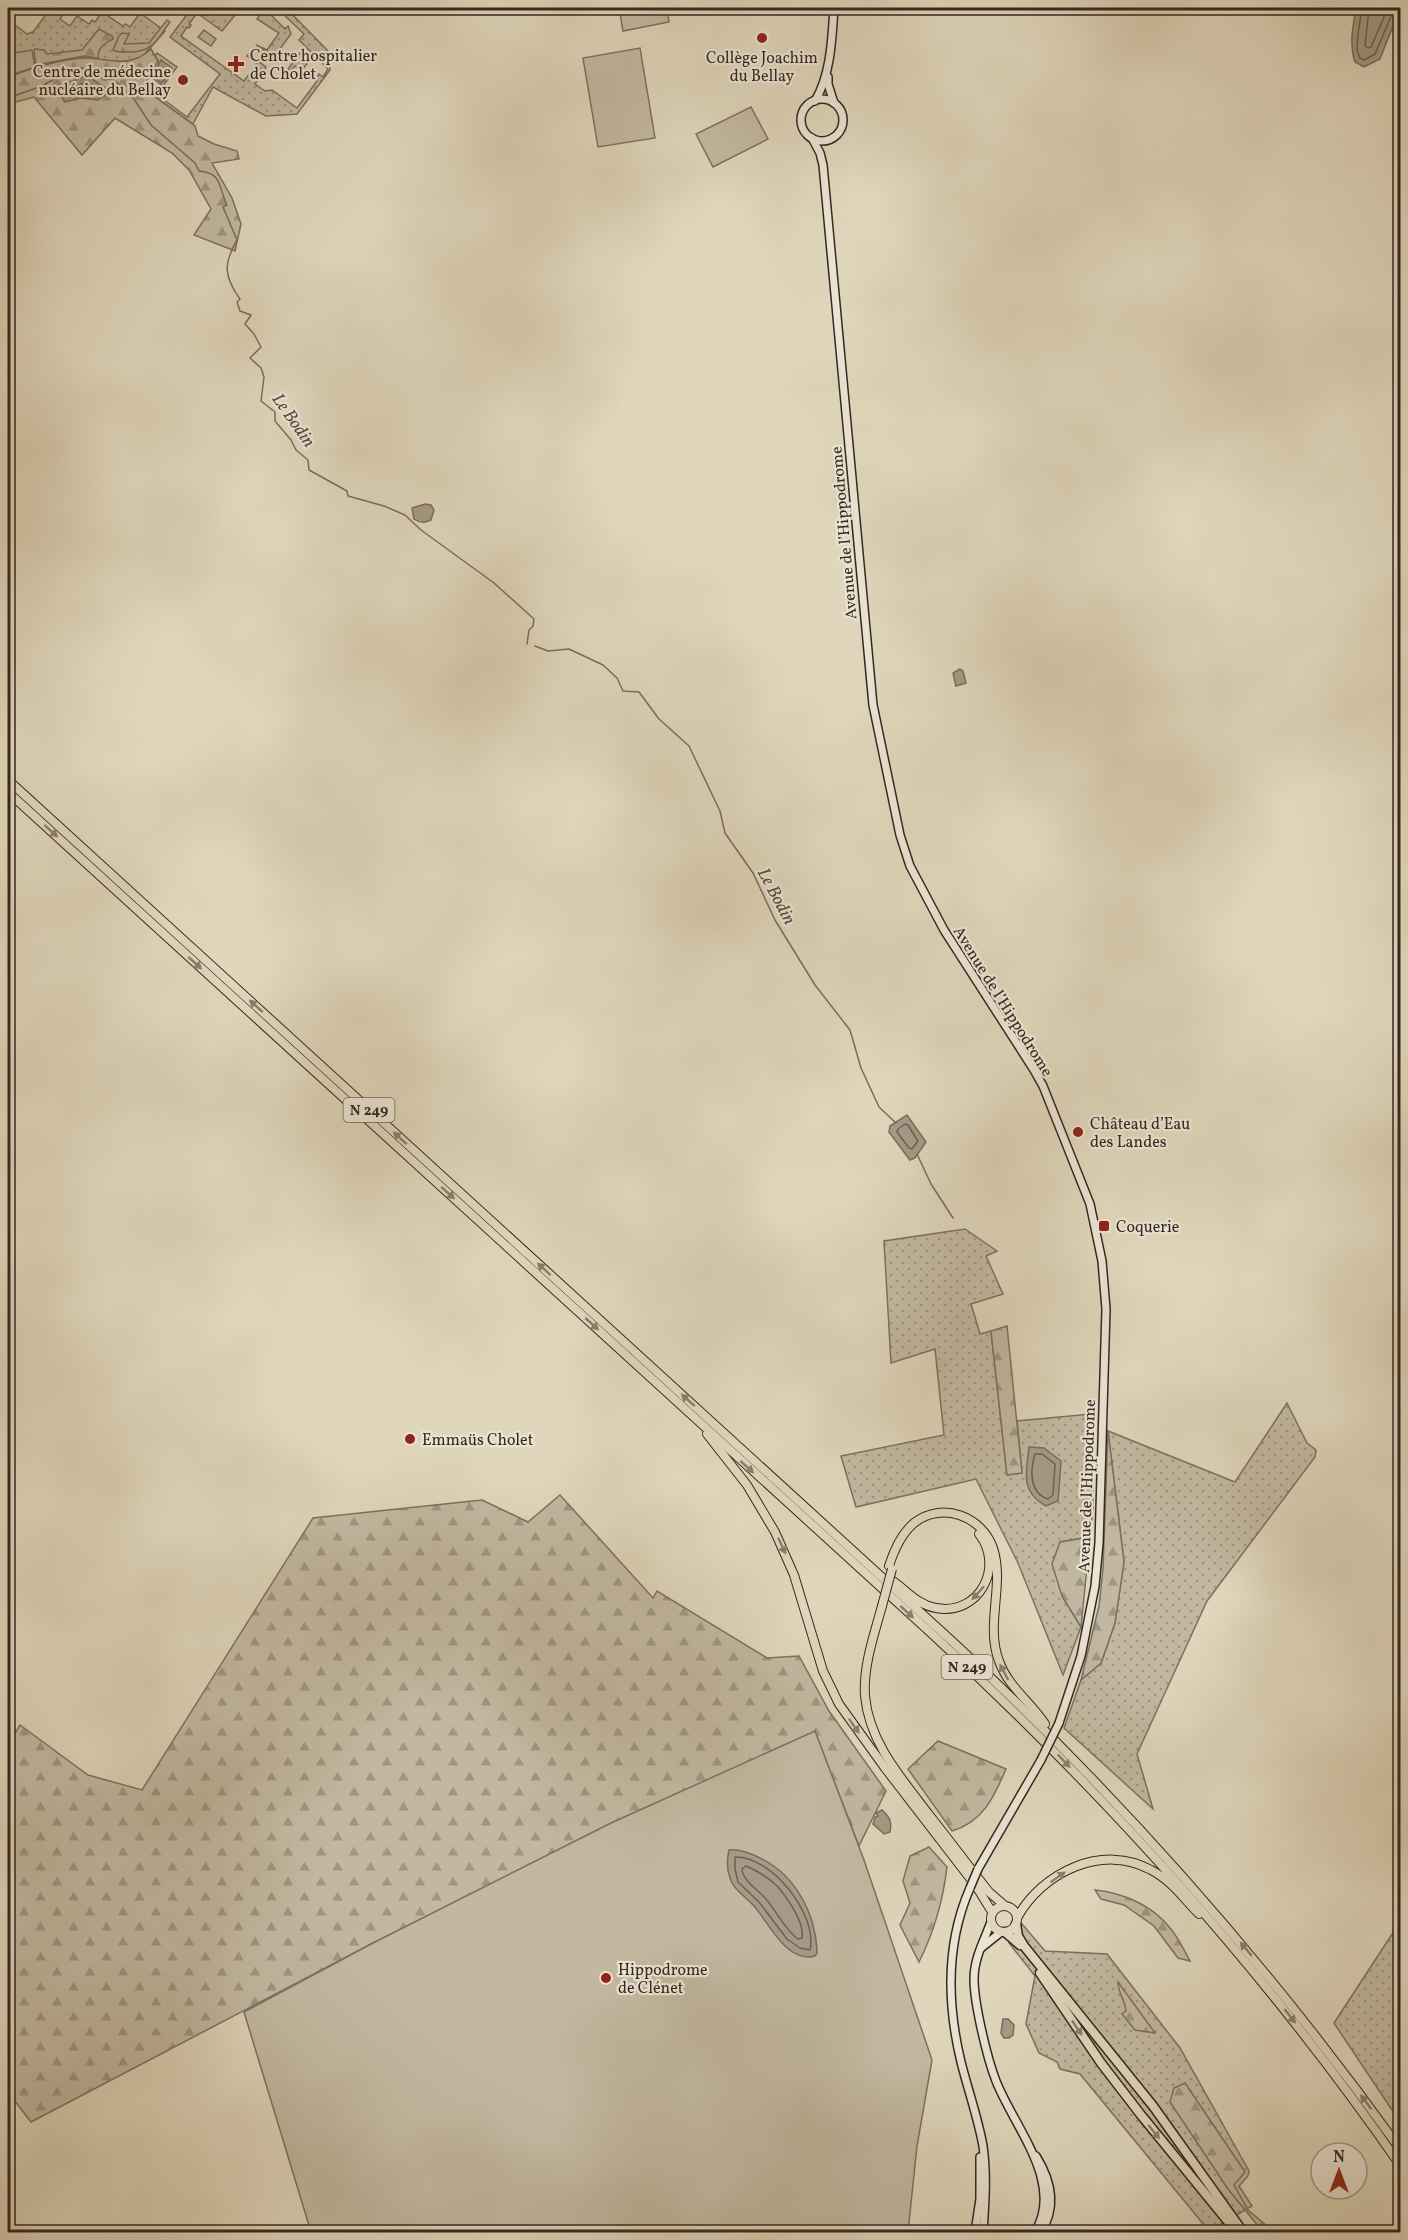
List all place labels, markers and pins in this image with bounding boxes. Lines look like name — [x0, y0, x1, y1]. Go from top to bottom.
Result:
marker: Collège Joachim du Bellay — [755, 31, 769, 45]
place label: Centre hospitalier de Cholet — [250, 46, 377, 86]
place label: Collège Joachim du Bellay — [706, 48, 818, 88]
marker: Centre hospitalier de Cholet — [227, 55, 245, 73]
place label: Centre de médecine nucléaire du Bellay — [33, 62, 171, 102]
marker: Centre de médecine nucléaire du Bellay — [176, 73, 190, 87]
place label: Château d’Eau des Landes — [1090, 1114, 1190, 1154]
marker: Château d’Eau des Landes — [1071, 1125, 1085, 1139]
place label: Coquerie — [1116, 1217, 1179, 1239]
marker: Coquerie — [1097, 1219, 1111, 1233]
place label: Emmaüs Cholet — [422, 1430, 534, 1452]
marker: Emmaüs Cholet — [403, 1432, 417, 1446]
place label: Hippodrome de Clénet — [618, 1960, 708, 2000]
marker: Hippodrome de Clénet — [599, 1971, 613, 1985]

